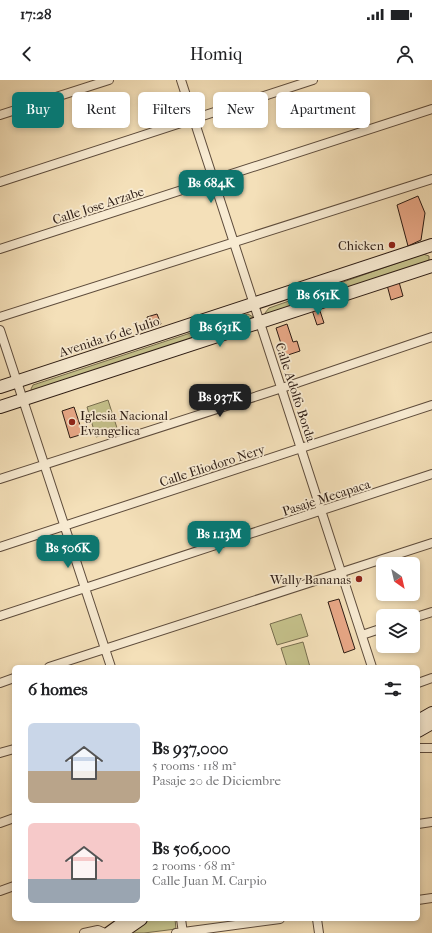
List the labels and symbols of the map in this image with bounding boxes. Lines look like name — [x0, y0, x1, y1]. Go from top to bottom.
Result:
pin: Bs 684K — [174, 170, 248, 204]
street label: Calle Jose Arzabe — [51, 183, 146, 227]
place label: Chicken — [338, 238, 384, 253]
marker: Chicken — [387, 240, 397, 250]
pin: Bs 651K — [281, 282, 355, 316]
street label: Avenida 16 de Julio — [56, 313, 162, 360]
pin: Bs 631K — [183, 314, 257, 348]
street label: Calle Adolfo Borda — [272, 341, 319, 445]
pin: Bs 937K — [183, 384, 257, 418]
place label: Iglesia Nacional Evangelica — [80, 408, 168, 438]
marker: Iglesia Nacional Evangelica — [67, 417, 77, 427]
street label: Calle Eliodoro Nery — [158, 441, 268, 490]
street label: Pasaje Mecapaca — [280, 476, 373, 519]
pin: Bs 1.13M — [178, 521, 260, 555]
pin: Bs 506K — [31, 535, 105, 569]
north arrow — [376, 557, 420, 601]
place label: Wally Bananas — [269, 572, 351, 587]
marker: Wally Bananas — [354, 574, 364, 584]

